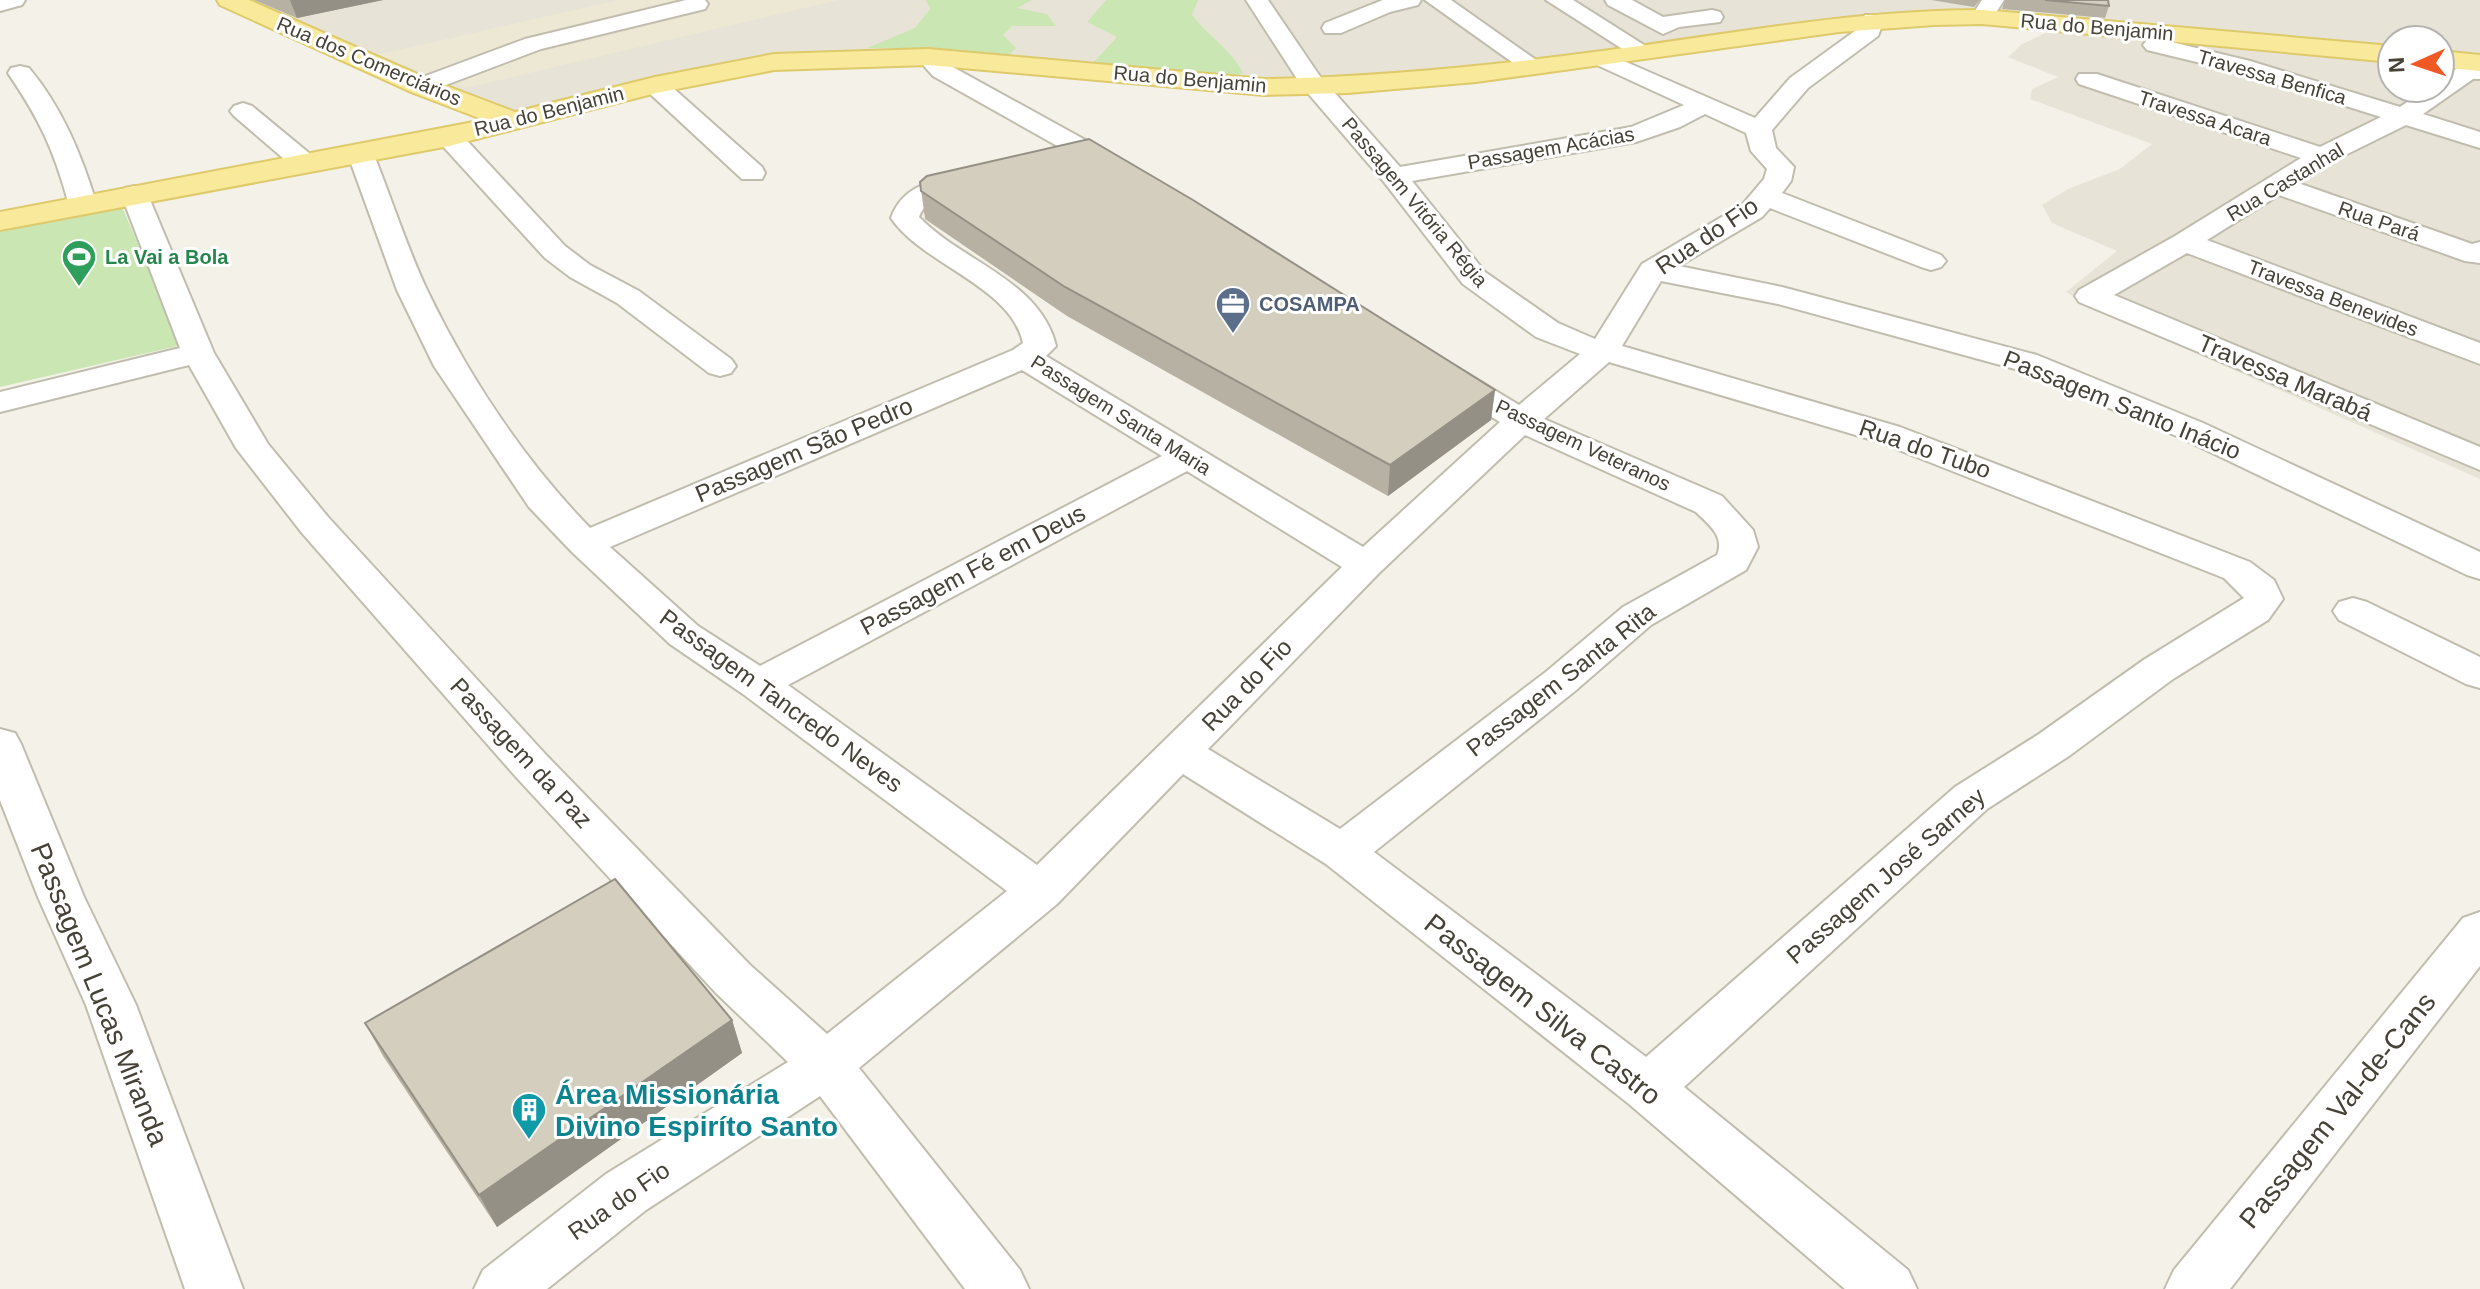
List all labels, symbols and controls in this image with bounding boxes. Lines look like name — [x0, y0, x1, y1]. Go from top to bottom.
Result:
street label: Rua do Benjamin — [2020, 9, 2174, 45]
street label: Rua dos Comerciários — [274, 12, 464, 110]
north arrow — [2376, 24, 2456, 104]
street label: Travessa Benfica — [2195, 45, 2350, 109]
text: N — [2384, 56, 2409, 74]
street label: Rua do Benjamin — [1113, 61, 1267, 97]
street label: Rua do Benjamin — [472, 82, 626, 140]
street label: Travessa Acara — [2136, 86, 2275, 150]
street label: Passagem Vitória Régia — [1338, 113, 1493, 292]
street label: Passagem Acácias — [1466, 122, 1636, 174]
street label: Rua Castanhal — [2223, 138, 2347, 226]
street label: Rua do Fio — [1651, 192, 1763, 280]
street label: Rua Pará — [2335, 197, 2423, 245]
sports icon: La Vai a Bola — [60, 238, 98, 288]
place label: La Vai a Bola — [105, 246, 229, 268]
street label: Travessa Benevides — [2245, 255, 2421, 341]
office icon: COSAMPA — [1214, 285, 1252, 335]
place label: COSAMPA — [1259, 293, 1360, 315]
street label: Travessa Marabá — [2194, 329, 2377, 427]
street label: Passagem Santo Inácio — [2000, 345, 2245, 465]
street label: Passagem Santa Maria — [1027, 351, 1216, 480]
street label: Passagem São Pedro — [691, 391, 917, 508]
street label: Passagem Veteranos — [1492, 395, 1674, 495]
street label: Rua do Tubo — [1856, 413, 1995, 484]
street label: Passagem Fé em Deus — [856, 499, 1090, 640]
street label: Passagem Santa Rita — [1461, 597, 1661, 762]
street label: Passagem Tancredo Neves — [655, 604, 908, 798]
street label: Rua do Fio — [1196, 633, 1297, 736]
street label: Passagem da Paz — [445, 672, 598, 833]
street label: Passagem José Sarney — [1781, 782, 1990, 969]
street label: Passagem Lucas Miranda — [25, 838, 175, 1150]
street label: Passagem Silva Castro — [1418, 908, 1667, 1111]
street label: Passagem Val-de-Cans — [2233, 986, 2442, 1234]
place label: Área Missionária Divino Espiríto Santo — [555, 1079, 838, 1142]
building icon: Área Missionária Divino Espiríto Santo — [510, 1091, 548, 1141]
street label: Rua do Fio — [563, 1156, 675, 1245]

